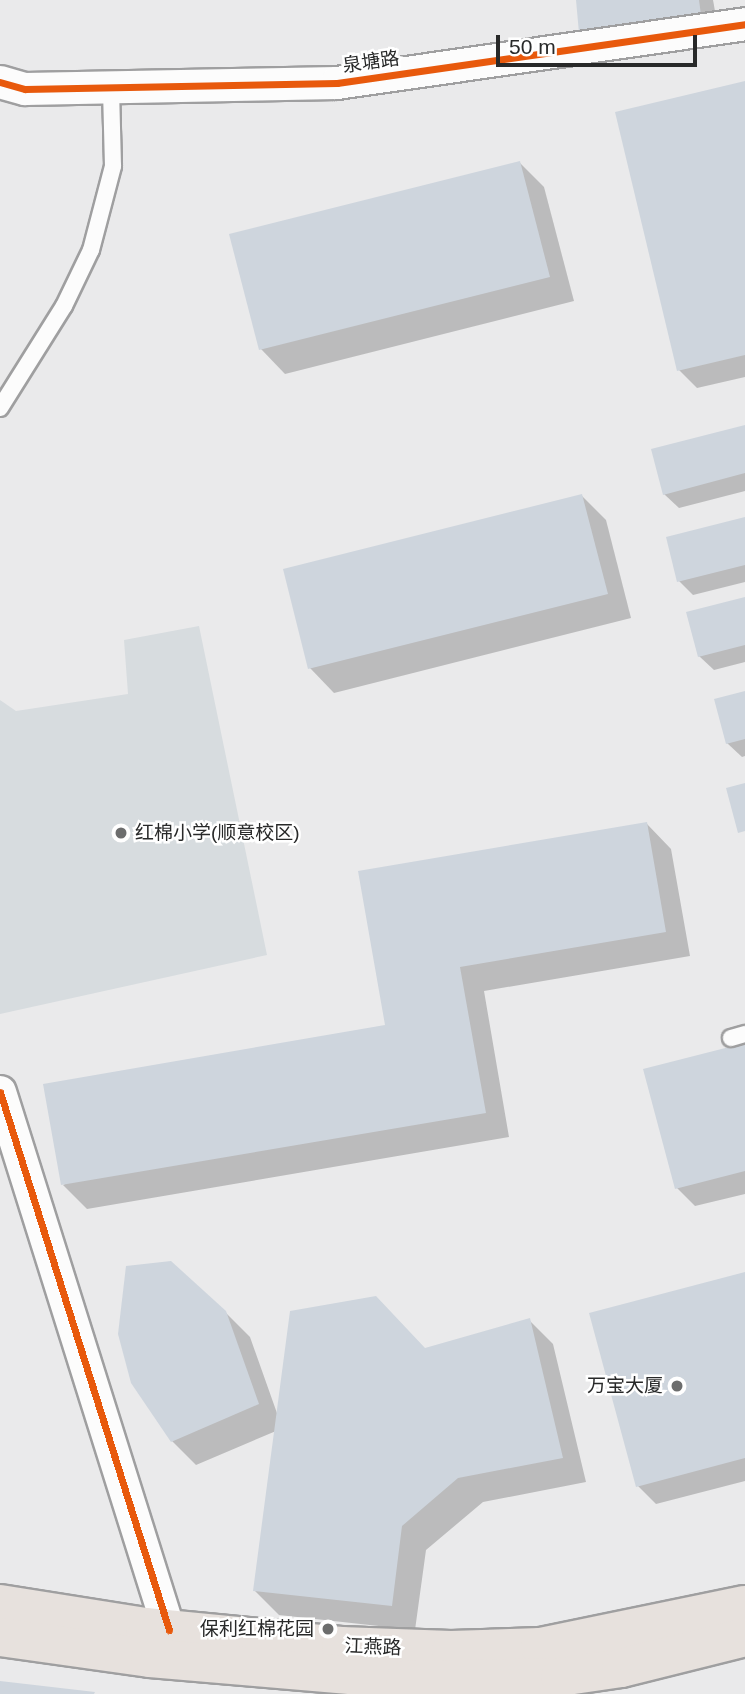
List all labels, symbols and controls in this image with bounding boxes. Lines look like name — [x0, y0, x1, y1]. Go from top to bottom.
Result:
scale bar — [500, 21, 701, 65]
text: 50 m — [509, 35, 556, 58]
street label: 泉塘路 — [341, 47, 401, 77]
place label: 红棉小学(顺意校区) — [135, 822, 300, 844]
marker: 红棉小学(顺意校区) — [113, 825, 129, 841]
place label: 万宝大厦 — [587, 1375, 663, 1397]
marker: 万宝大厦 — [669, 1378, 685, 1394]
place label: 保利红棉花园 — [200, 1618, 314, 1640]
marker: 保利红棉花园 — [320, 1621, 336, 1637]
street label: 江燕路 — [344, 1635, 402, 1659]

